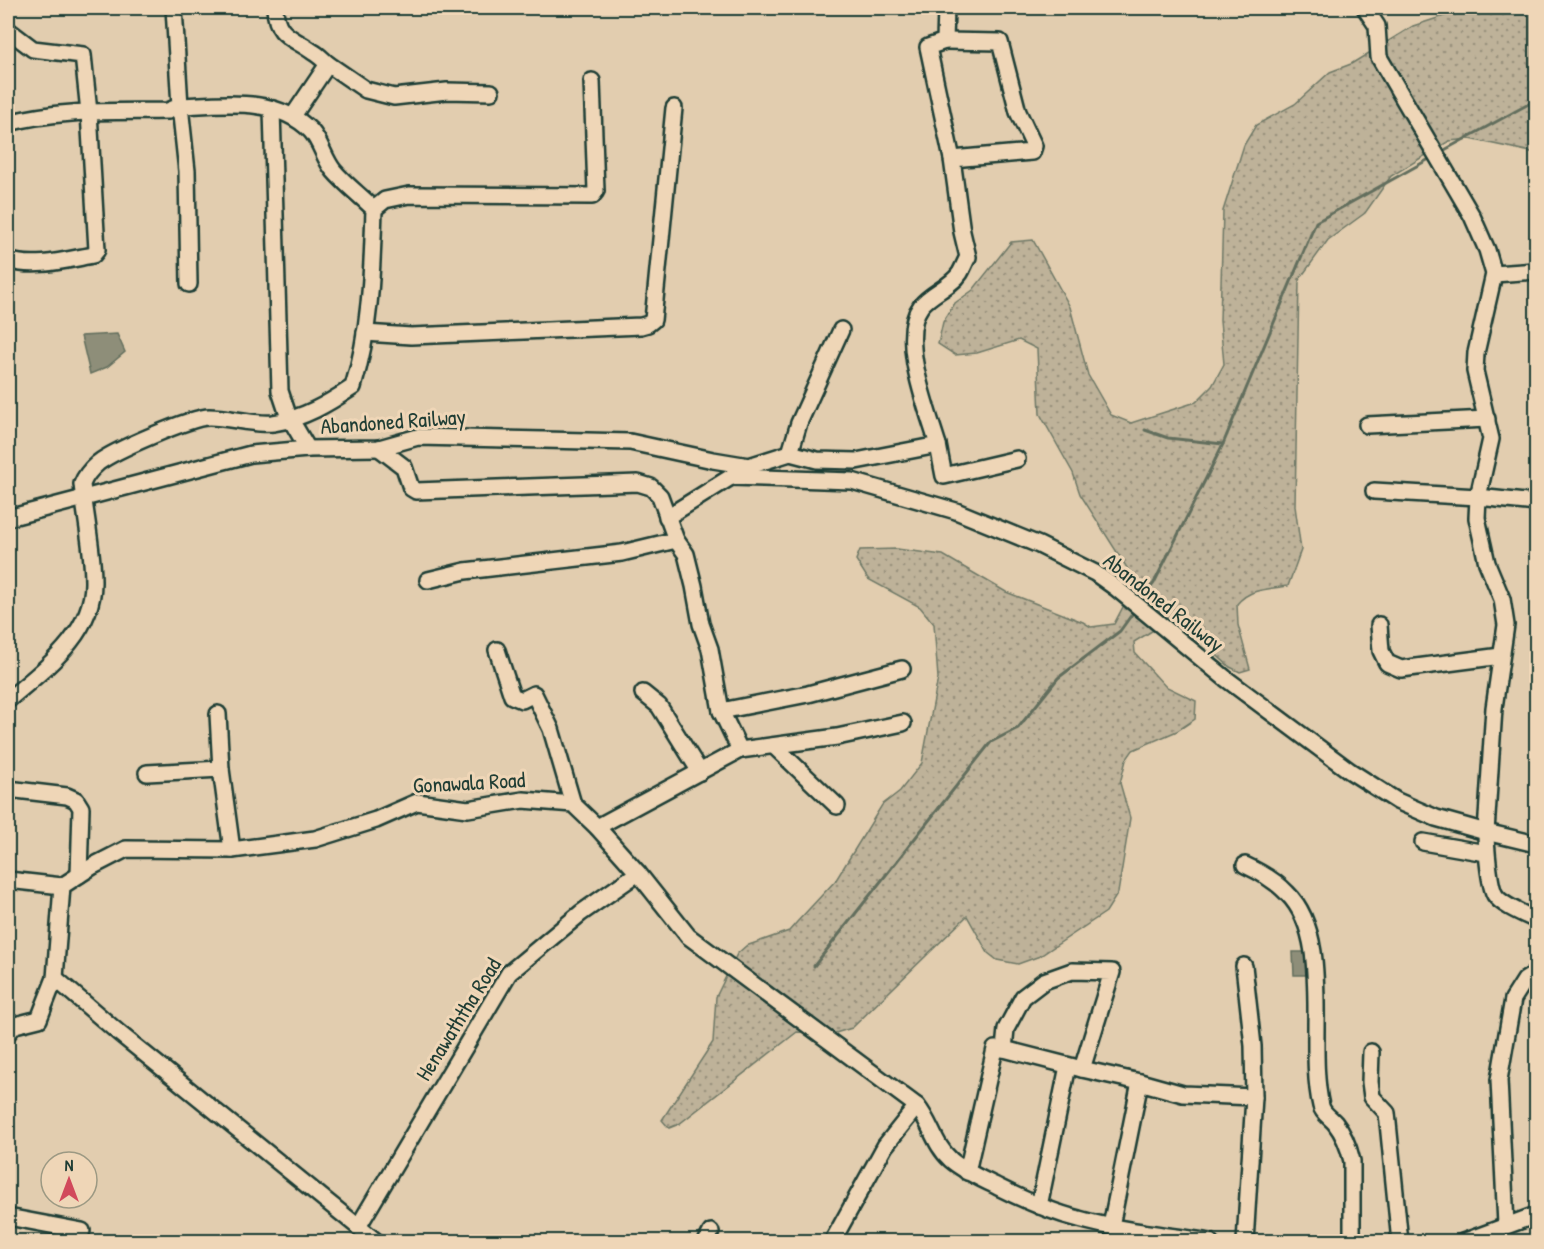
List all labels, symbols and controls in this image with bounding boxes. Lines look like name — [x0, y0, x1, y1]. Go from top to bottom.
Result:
street label: Abandoned Railway — [319, 401, 467, 441]
street label: Abandoned Railway — [1097, 545, 1231, 659]
street label: Gonawala Road — [412, 764, 526, 800]
street label: Henawaththa Road — [408, 951, 508, 1086]
north arrow — [39, 1150, 99, 1210]
text: N — [65, 1154, 74, 1176]

